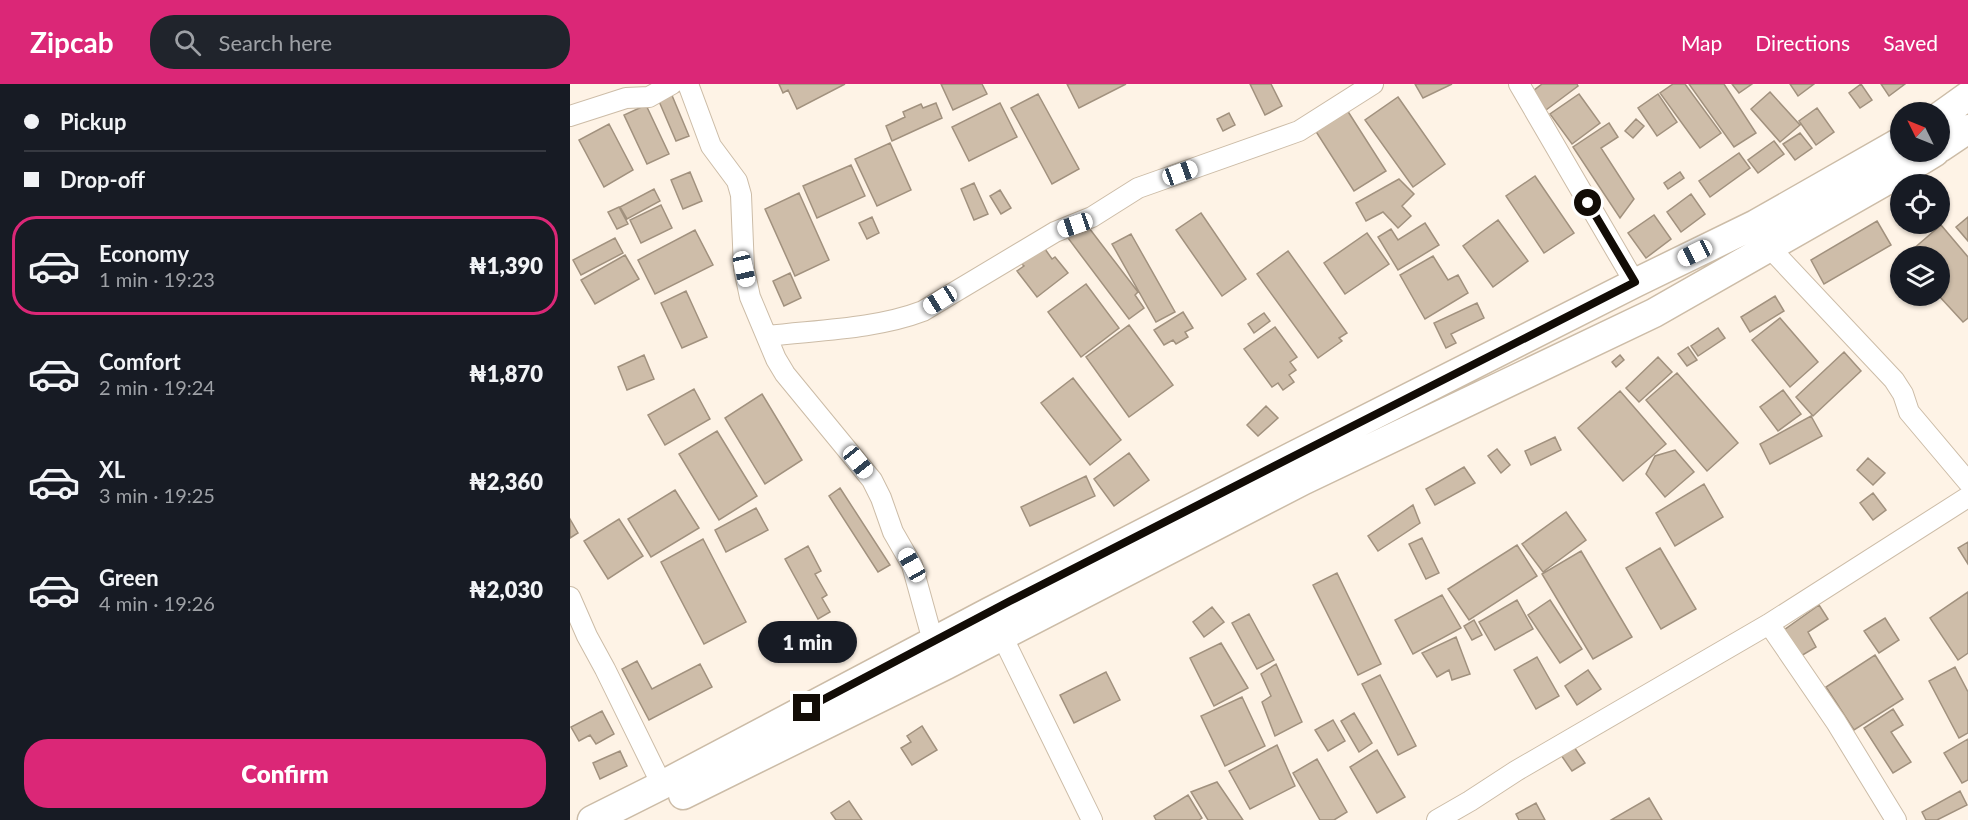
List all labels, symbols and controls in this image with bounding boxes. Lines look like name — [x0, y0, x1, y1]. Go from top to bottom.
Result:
search box — [150, 15, 570, 69]
text: Zipcab — [30, 25, 114, 59]
icon: search — [171, 26, 204, 59]
text: Search here — [219, 29, 332, 56]
text: Map — [1681, 30, 1722, 55]
text: Directions — [1755, 30, 1850, 55]
text: Saved — [1883, 30, 1938, 55]
north arrow — [1890, 102, 1950, 162]
map controls — [1890, 102, 1950, 306]
text: Pickup — [60, 108, 126, 135]
car — [1160, 158, 1200, 188]
text: Drop-off — [60, 166, 145, 193]
button: locate — [1890, 174, 1950, 234]
route start — [1574, 189, 1601, 216]
car — [1055, 211, 1095, 239]
car — [1675, 237, 1715, 269]
icon: car — [27, 239, 81, 293]
text: Economy — [99, 240, 189, 267]
button: layers — [1890, 246, 1950, 306]
car — [731, 249, 757, 289]
text: ₦1,390 — [469, 252, 543, 279]
text: 1 min · 19:23 — [99, 267, 215, 291]
car — [920, 283, 960, 317]
icon: car — [27, 347, 81, 401]
text: Comfort — [99, 348, 181, 375]
text: ₦1,870 — [469, 360, 543, 387]
text: 2 min · 19:24 — [99, 375, 215, 399]
car — [840, 442, 876, 482]
icon: car — [27, 455, 81, 509]
text: XL — [99, 456, 125, 483]
text: ₦2,360 — [469, 468, 543, 495]
text: 3 min · 19:25 — [99, 483, 215, 507]
car — [895, 545, 929, 585]
icon: car — [27, 563, 81, 617]
text: Green — [99, 564, 159, 591]
text: ₦2,030 — [469, 576, 543, 603]
text: 4 min · 19:26 — [99, 591, 215, 615]
callout: 1 min — [758, 621, 856, 663]
text: 1 min — [783, 630, 832, 654]
route end — [793, 694, 820, 721]
button: Confirm — [24, 739, 546, 808]

